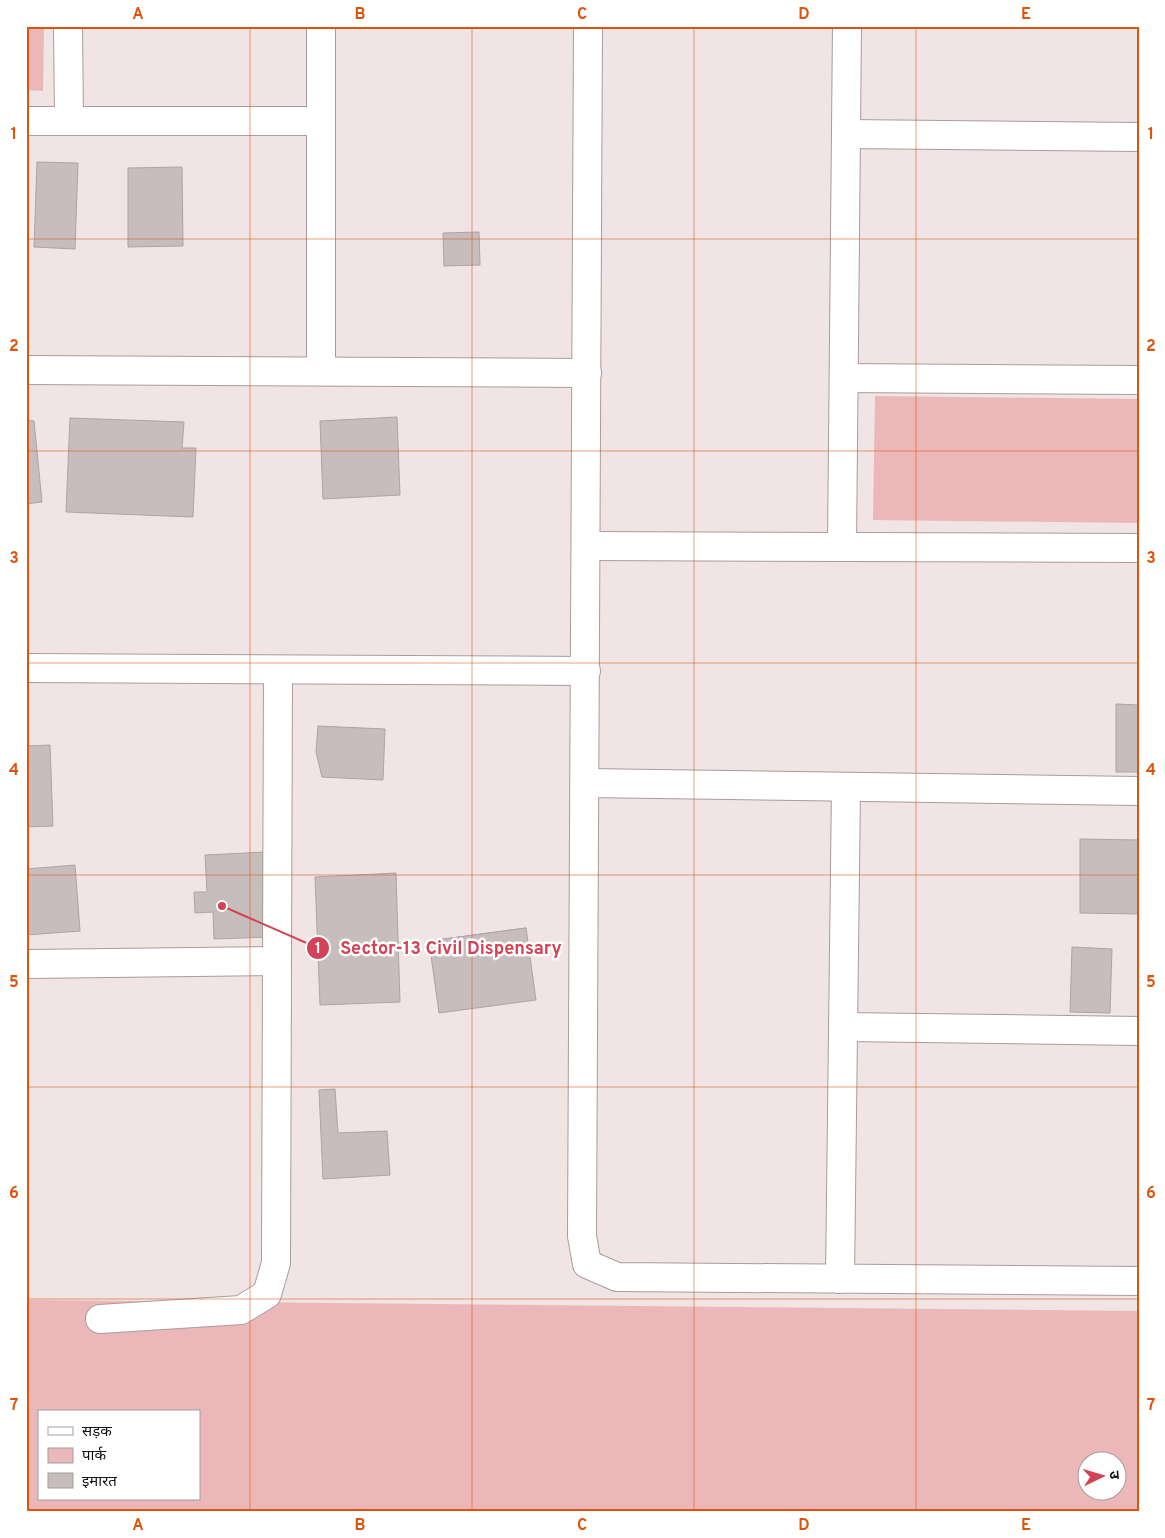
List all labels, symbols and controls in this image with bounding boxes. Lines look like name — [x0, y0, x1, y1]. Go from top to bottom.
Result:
text: A — [132, 5, 144, 25]
text: B — [354, 5, 366, 25]
text: C — [577, 5, 587, 25]
text: D — [798, 5, 810, 25]
text: E — [1021, 5, 1031, 25]
text: 1 — [11, 125, 17, 145]
text: 1 — [1148, 125, 1154, 145]
text: 2 — [9, 337, 19, 357]
text: 2 — [1146, 337, 1156, 357]
text: 3 — [9, 549, 19, 569]
text: 3 — [1146, 549, 1156, 569]
text: 4 — [9, 761, 19, 781]
text: 4 — [1146, 761, 1156, 781]
callout: Sector-13 Civil Dispensary — [306, 932, 572, 965]
text: Sector-13 Civil Dispensary — [340, 938, 562, 961]
text: 1 — [315, 940, 321, 959]
text: 5 — [9, 973, 19, 993]
text: 5 — [1146, 973, 1156, 993]
text: 6 — [9, 1184, 19, 1204]
text: 6 — [1146, 1184, 1156, 1204]
text: 7 — [10, 1396, 18, 1416]
text: 7 — [1147, 1396, 1155, 1416]
legend — [38, 1410, 200, 1500]
text: सड़क — [82, 1423, 112, 1442]
text: पार्क — [82, 1446, 106, 1466]
north arrow — [1078, 1450, 1128, 1500]
text: उ — [1105, 1470, 1122, 1481]
text: इमारत — [82, 1473, 117, 1492]
text: A — [132, 1516, 144, 1536]
text: B — [354, 1516, 366, 1536]
text: C — [577, 1516, 587, 1536]
text: D — [798, 1516, 810, 1536]
text: E — [1021, 1516, 1031, 1536]

